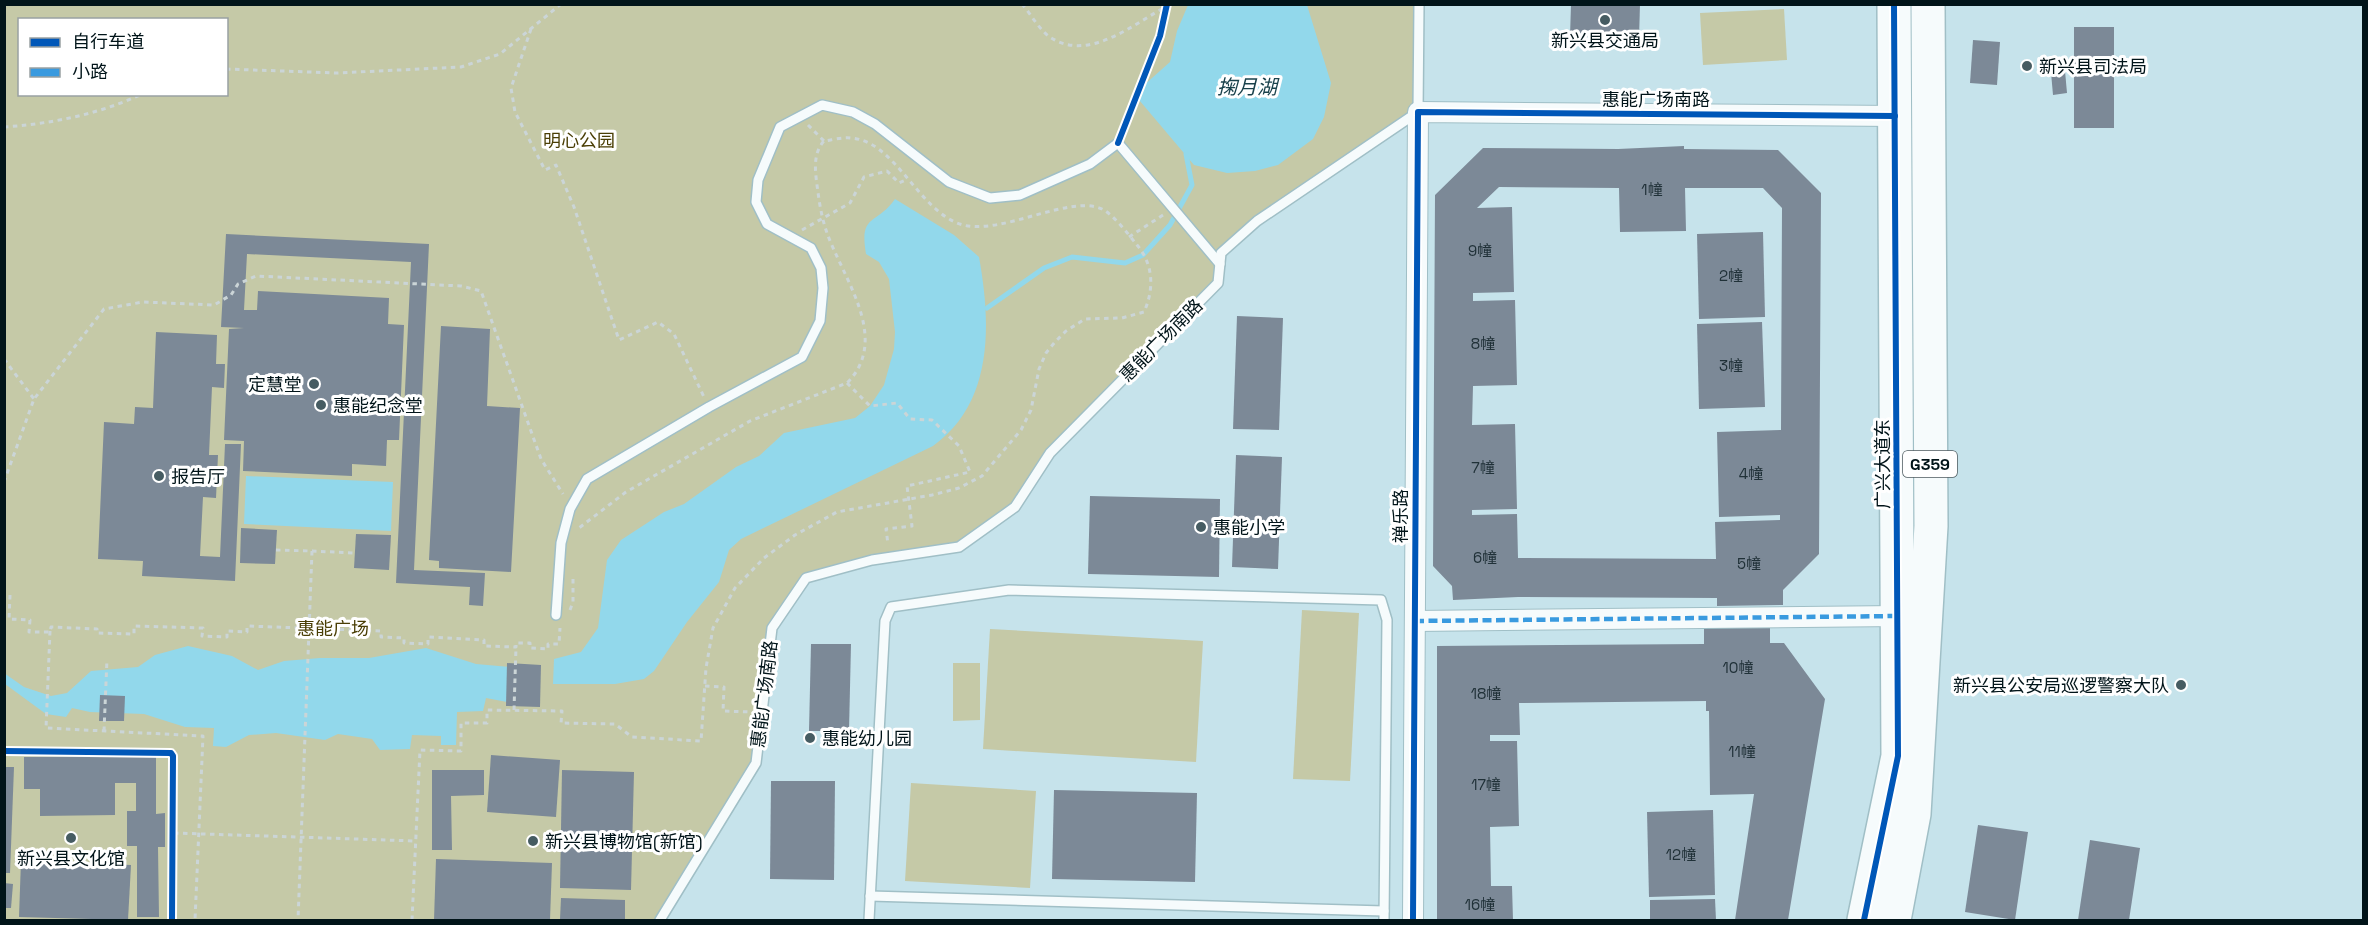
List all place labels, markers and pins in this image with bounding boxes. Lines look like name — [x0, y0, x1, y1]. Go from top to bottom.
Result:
marker: 新兴县交通局 — [1598, 13, 1612, 27]
place label: 新兴县交通局 — [1551, 29, 1659, 52]
place label: 新兴县司法局 — [2039, 55, 2147, 78]
marker: 新兴县司法局 — [2020, 59, 2034, 73]
place label: 定慧堂 — [248, 373, 302, 396]
marker: 定慧堂 — [307, 377, 321, 391]
place label: 惠能纪念堂 — [333, 394, 423, 417]
marker: 惠能纪念堂 — [314, 398, 328, 412]
place label: 报告厅 — [171, 465, 225, 488]
marker: 报告厅 — [152, 469, 166, 483]
place label: 惠能小学 — [1213, 516, 1285, 539]
marker: 惠能小学 — [1194, 520, 1208, 534]
place label: 新兴县公安局巡逻警察大队 — [1953, 674, 2169, 697]
marker: 新兴县公安局巡逻警察大队 — [2174, 678, 2188, 692]
place label: 惠能幼儿园 — [822, 727, 912, 750]
marker: 惠能幼儿园 — [803, 731, 817, 745]
place label: 新兴县博物馆(新馆) — [545, 830, 703, 853]
marker: 新兴县文化馆 — [64, 831, 78, 845]
marker: 新兴县博物馆(新馆) — [526, 834, 540, 848]
place label: 新兴县文化馆 — [17, 847, 125, 870]

